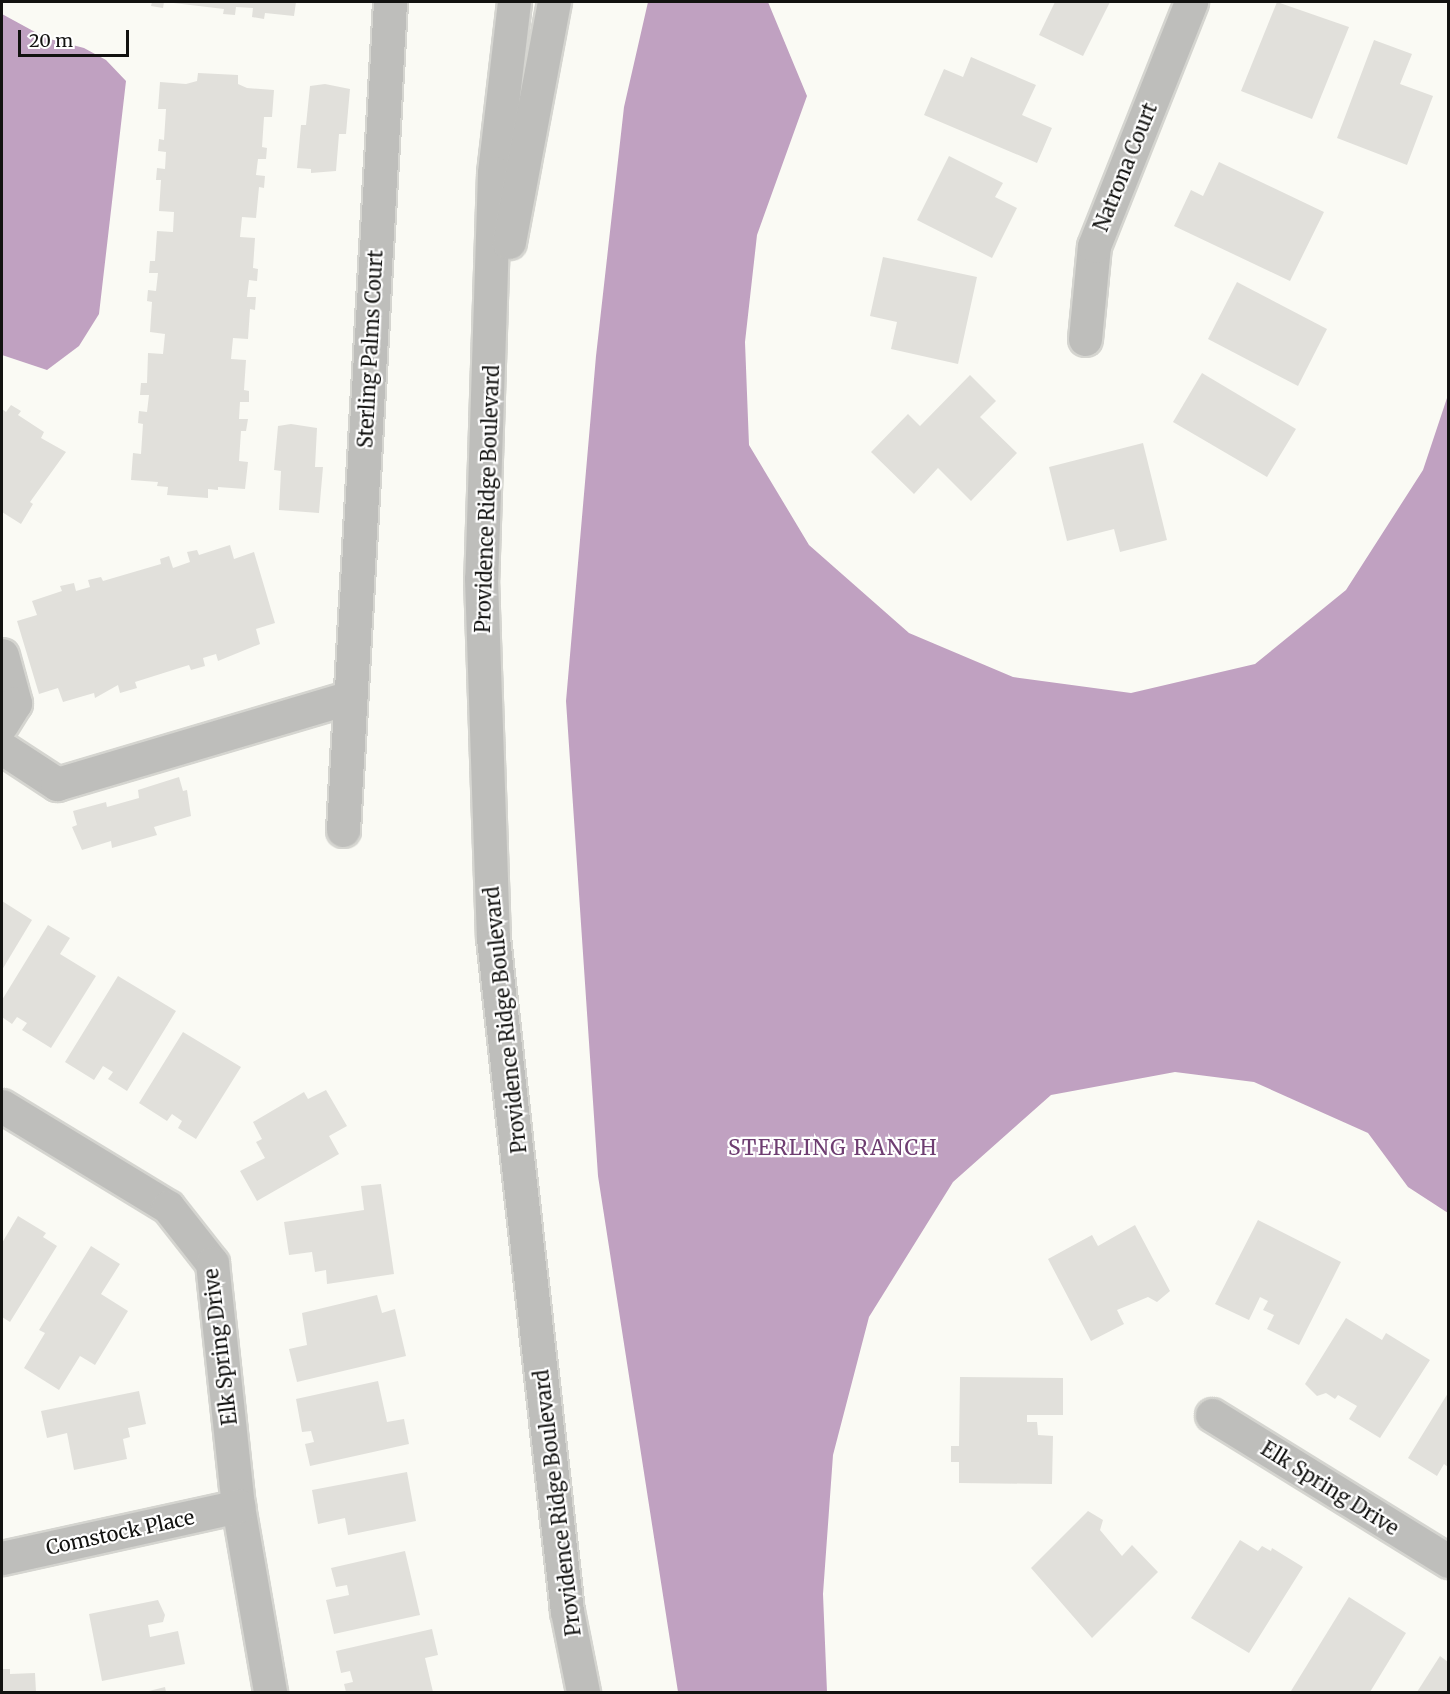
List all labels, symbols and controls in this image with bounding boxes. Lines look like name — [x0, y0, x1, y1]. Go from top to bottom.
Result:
scale bar — [21, 18, 132, 56]
text: 20 m — [29, 29, 73, 52]
street label: Natrona Court — [1088, 99, 1162, 235]
street label: Sterling Palms Court — [353, 249, 387, 449]
street label: Providence Ridge Boulevard — [470, 364, 504, 634]
street label: Providence Ridge Boulevard — [479, 885, 531, 1155]
district label: STERLING RANCH — [728, 1135, 938, 1161]
street label: Elk Spring Drive — [198, 1267, 242, 1427]
street label: Providence Ridge Boulevard — [529, 1368, 585, 1638]
street label: Elk Spring Drive — [1257, 1436, 1403, 1540]
street label: Comstock Place — [44, 1505, 196, 1559]

